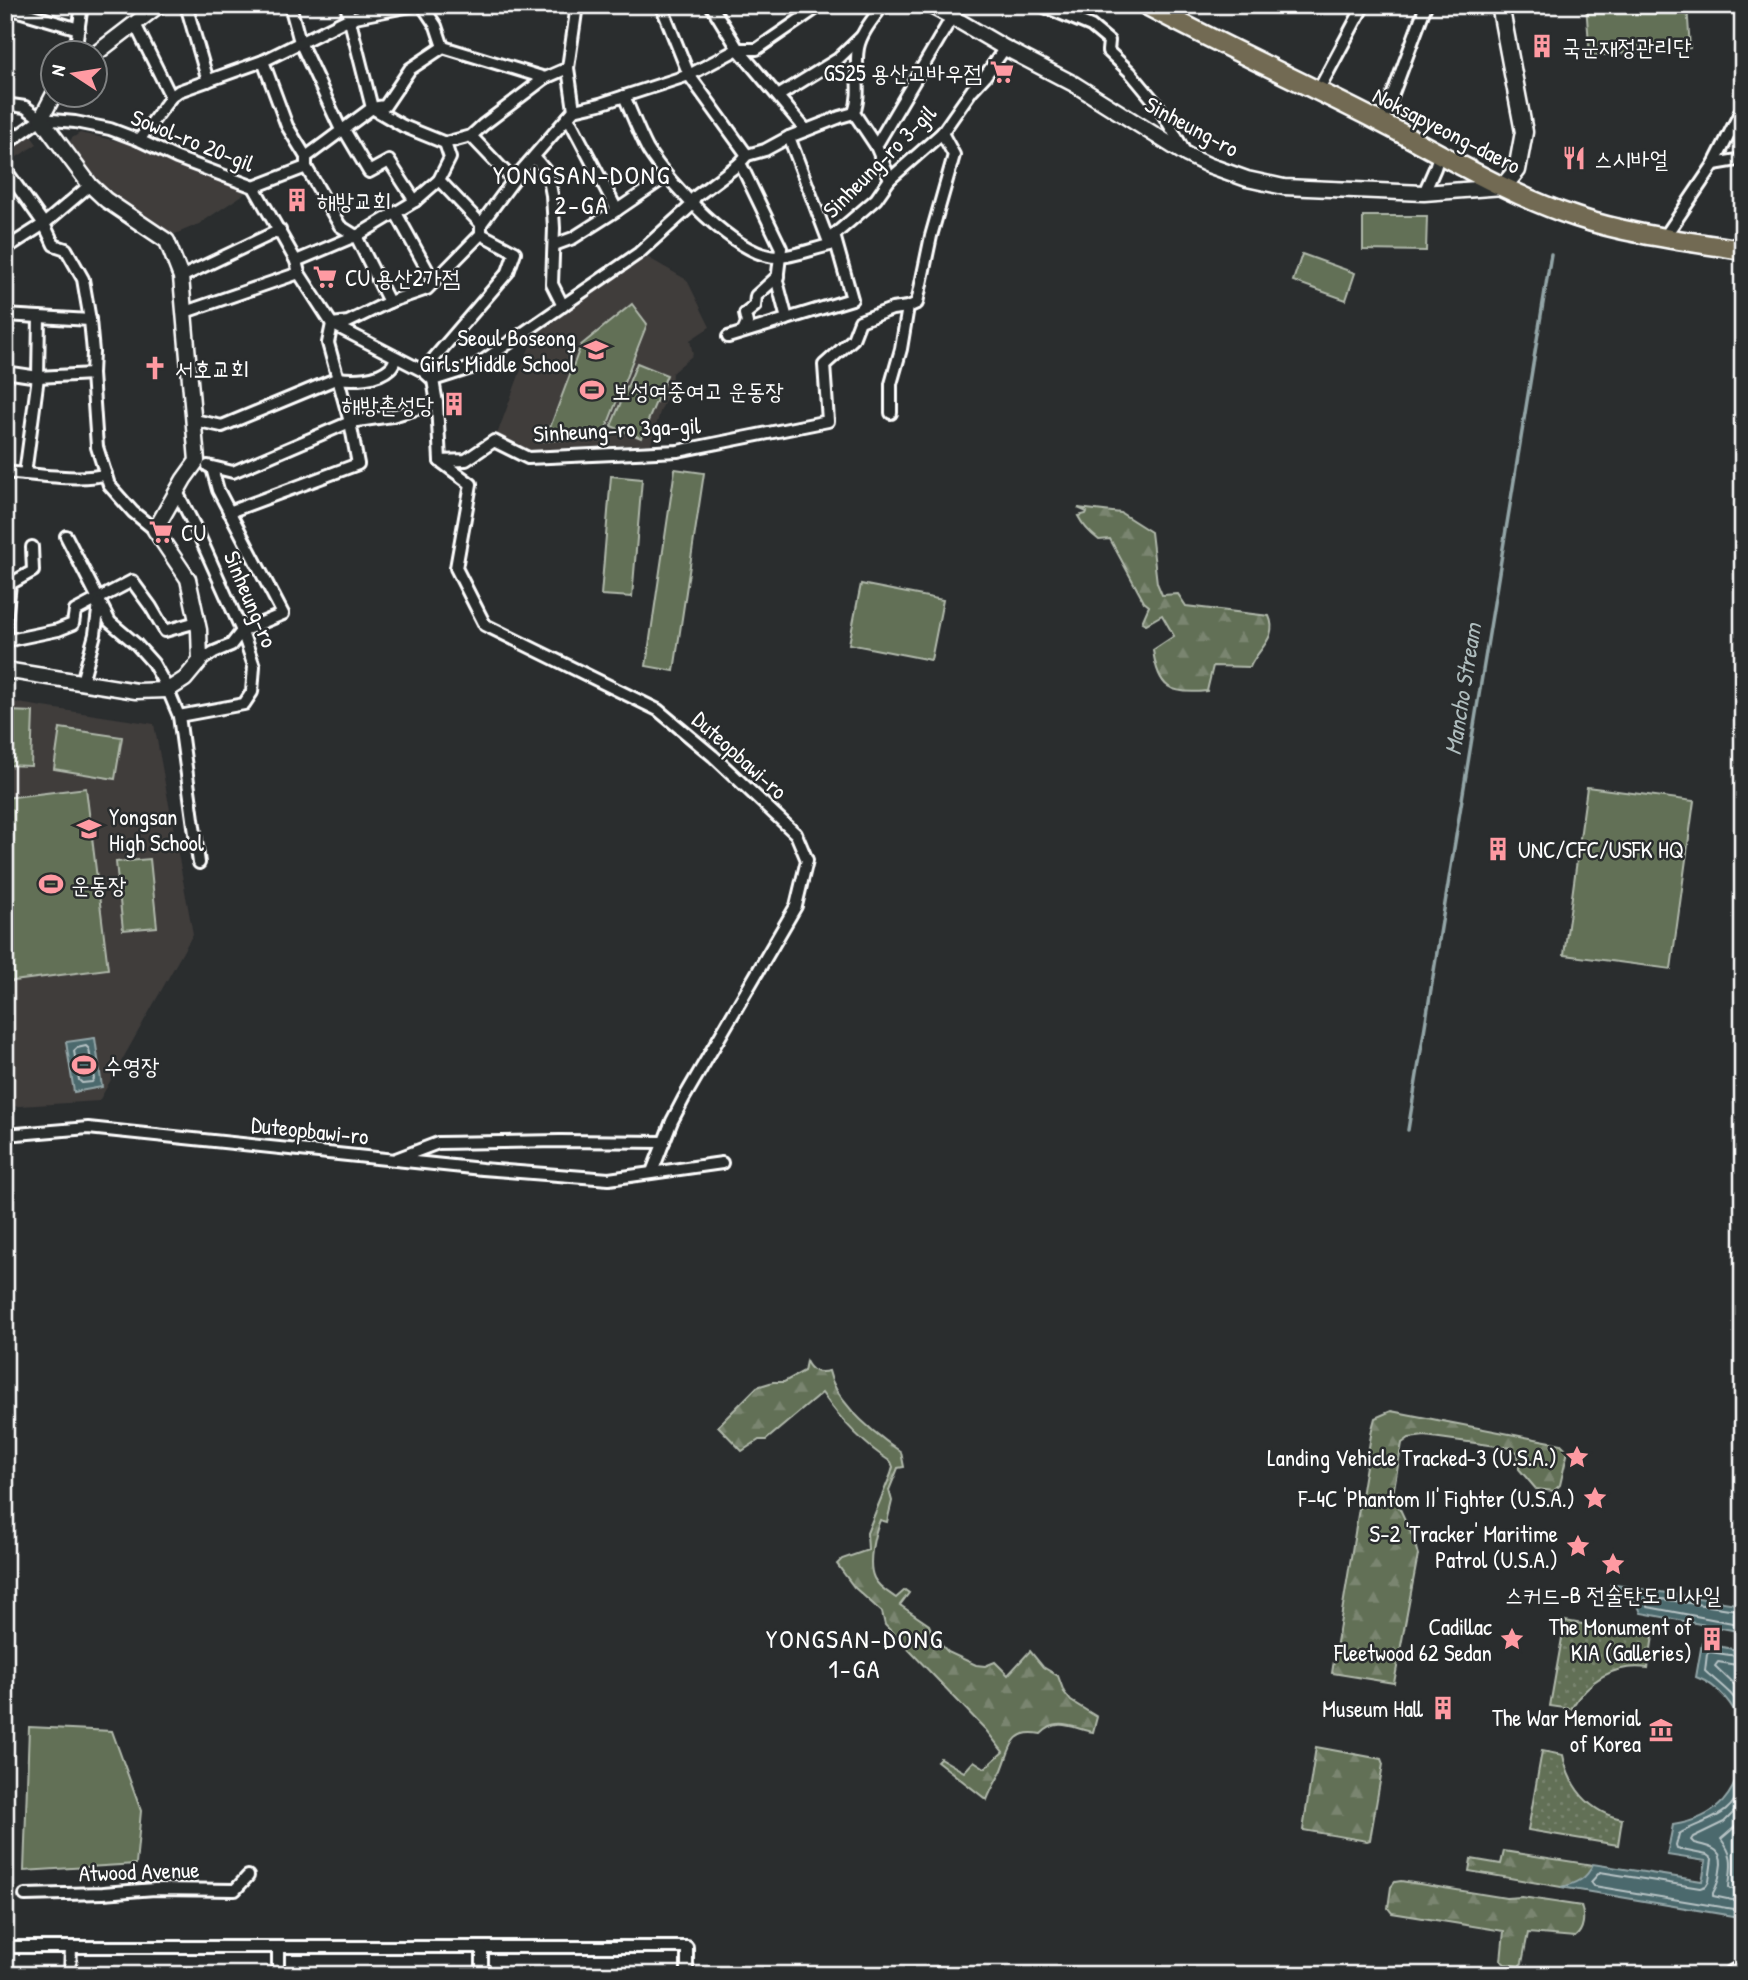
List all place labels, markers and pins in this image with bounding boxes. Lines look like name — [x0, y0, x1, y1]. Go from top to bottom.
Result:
place label: 국군재정관리단 — [1562, 31, 1692, 62]
building icon: 국군재정관리단 — [1528, 32, 1556, 60]
place label: GS25 용산고바우점 — [824, 57, 982, 88]
supermarket icon: GS25 용산고바우점 — [988, 58, 1016, 86]
place label: 스시바얼 — [1594, 143, 1668, 174]
restaurant icon: 스시바얼 — [1560, 144, 1588, 172]
place label: 해방교회 — [317, 185, 391, 216]
building icon: 해방교회 — [283, 186, 311, 214]
place label: CU 용산2가점 — [345, 262, 460, 293]
supermarket icon: CU 용산2가점 — [311, 263, 339, 291]
place label: Seoul Boseong Girls Middle School — [420, 322, 577, 379]
school or university icon: Seoul Boseong Girls Middle School — [582, 336, 610, 364]
place label: 서호교회 — [175, 353, 249, 384]
church icon: 서호교회 — [141, 354, 169, 382]
place label: 보성여중여고 운동장 — [612, 375, 784, 406]
sports icon: 보성여중여고 운동장 — [578, 376, 606, 404]
place label: 해방촌성당 — [341, 389, 434, 420]
building icon: 해방촌성당 — [440, 390, 468, 418]
place label: CU — [181, 517, 206, 548]
supermarket icon: CU — [147, 518, 175, 546]
place label: Yongsan High School — [109, 801, 205, 858]
school or university icon: Yongsan High School — [75, 815, 103, 843]
place label: UNC/CFC/USFK HQ — [1518, 834, 1684, 865]
building icon: UNC/CFC/USFK HQ — [1484, 835, 1512, 863]
place label: 운동장 — [71, 869, 127, 900]
sports icon: 운동장 — [37, 870, 65, 898]
place label: 수영장 — [104, 1050, 160, 1081]
sports icon: 수영장 — [70, 1051, 98, 1079]
place label: Landing Vehicle Tracked-3 (U.S.A.) — [1267, 1442, 1557, 1473]
place icon: Landing Vehicle Tracked-3 (U.S.A.) — [1563, 1443, 1591, 1471]
place label: F-4C 'Phantom II' Fighter (U.S.A.) — [1298, 1483, 1575, 1514]
place icon: F-4C 'Phantom II' Fighter (U.S.A.) — [1581, 1484, 1609, 1512]
place label: S-2 'Tracker' Maritime Patrol (U.S.A.) — [1370, 1518, 1558, 1575]
place icon: S-2 'Tracker' Maritime Patrol (U.S.A.) — [1564, 1532, 1592, 1560]
place icon: 스커드-B 전술탄도 미사일 — [1599, 1550, 1627, 1578]
place label: 스커드-B 전술탄도 미사일 — [1505, 1579, 1721, 1610]
place label: Cadillac Fleetwood 62 Sedan — [1333, 1611, 1492, 1668]
place label: The Monument of KIA (Galleries) — [1549, 1611, 1693, 1668]
place icon: Cadillac Fleetwood 62 Sedan — [1498, 1625, 1526, 1653]
building icon: The Monument of KIA (Galleries) — [1698, 1625, 1726, 1653]
place label: Museum Hall — [1322, 1693, 1424, 1724]
building icon: Museum Hall — [1429, 1694, 1457, 1722]
place label: The War Memorial of Korea — [1492, 1702, 1642, 1759]
museum icon: The War Memorial of Korea — [1647, 1716, 1675, 1744]

